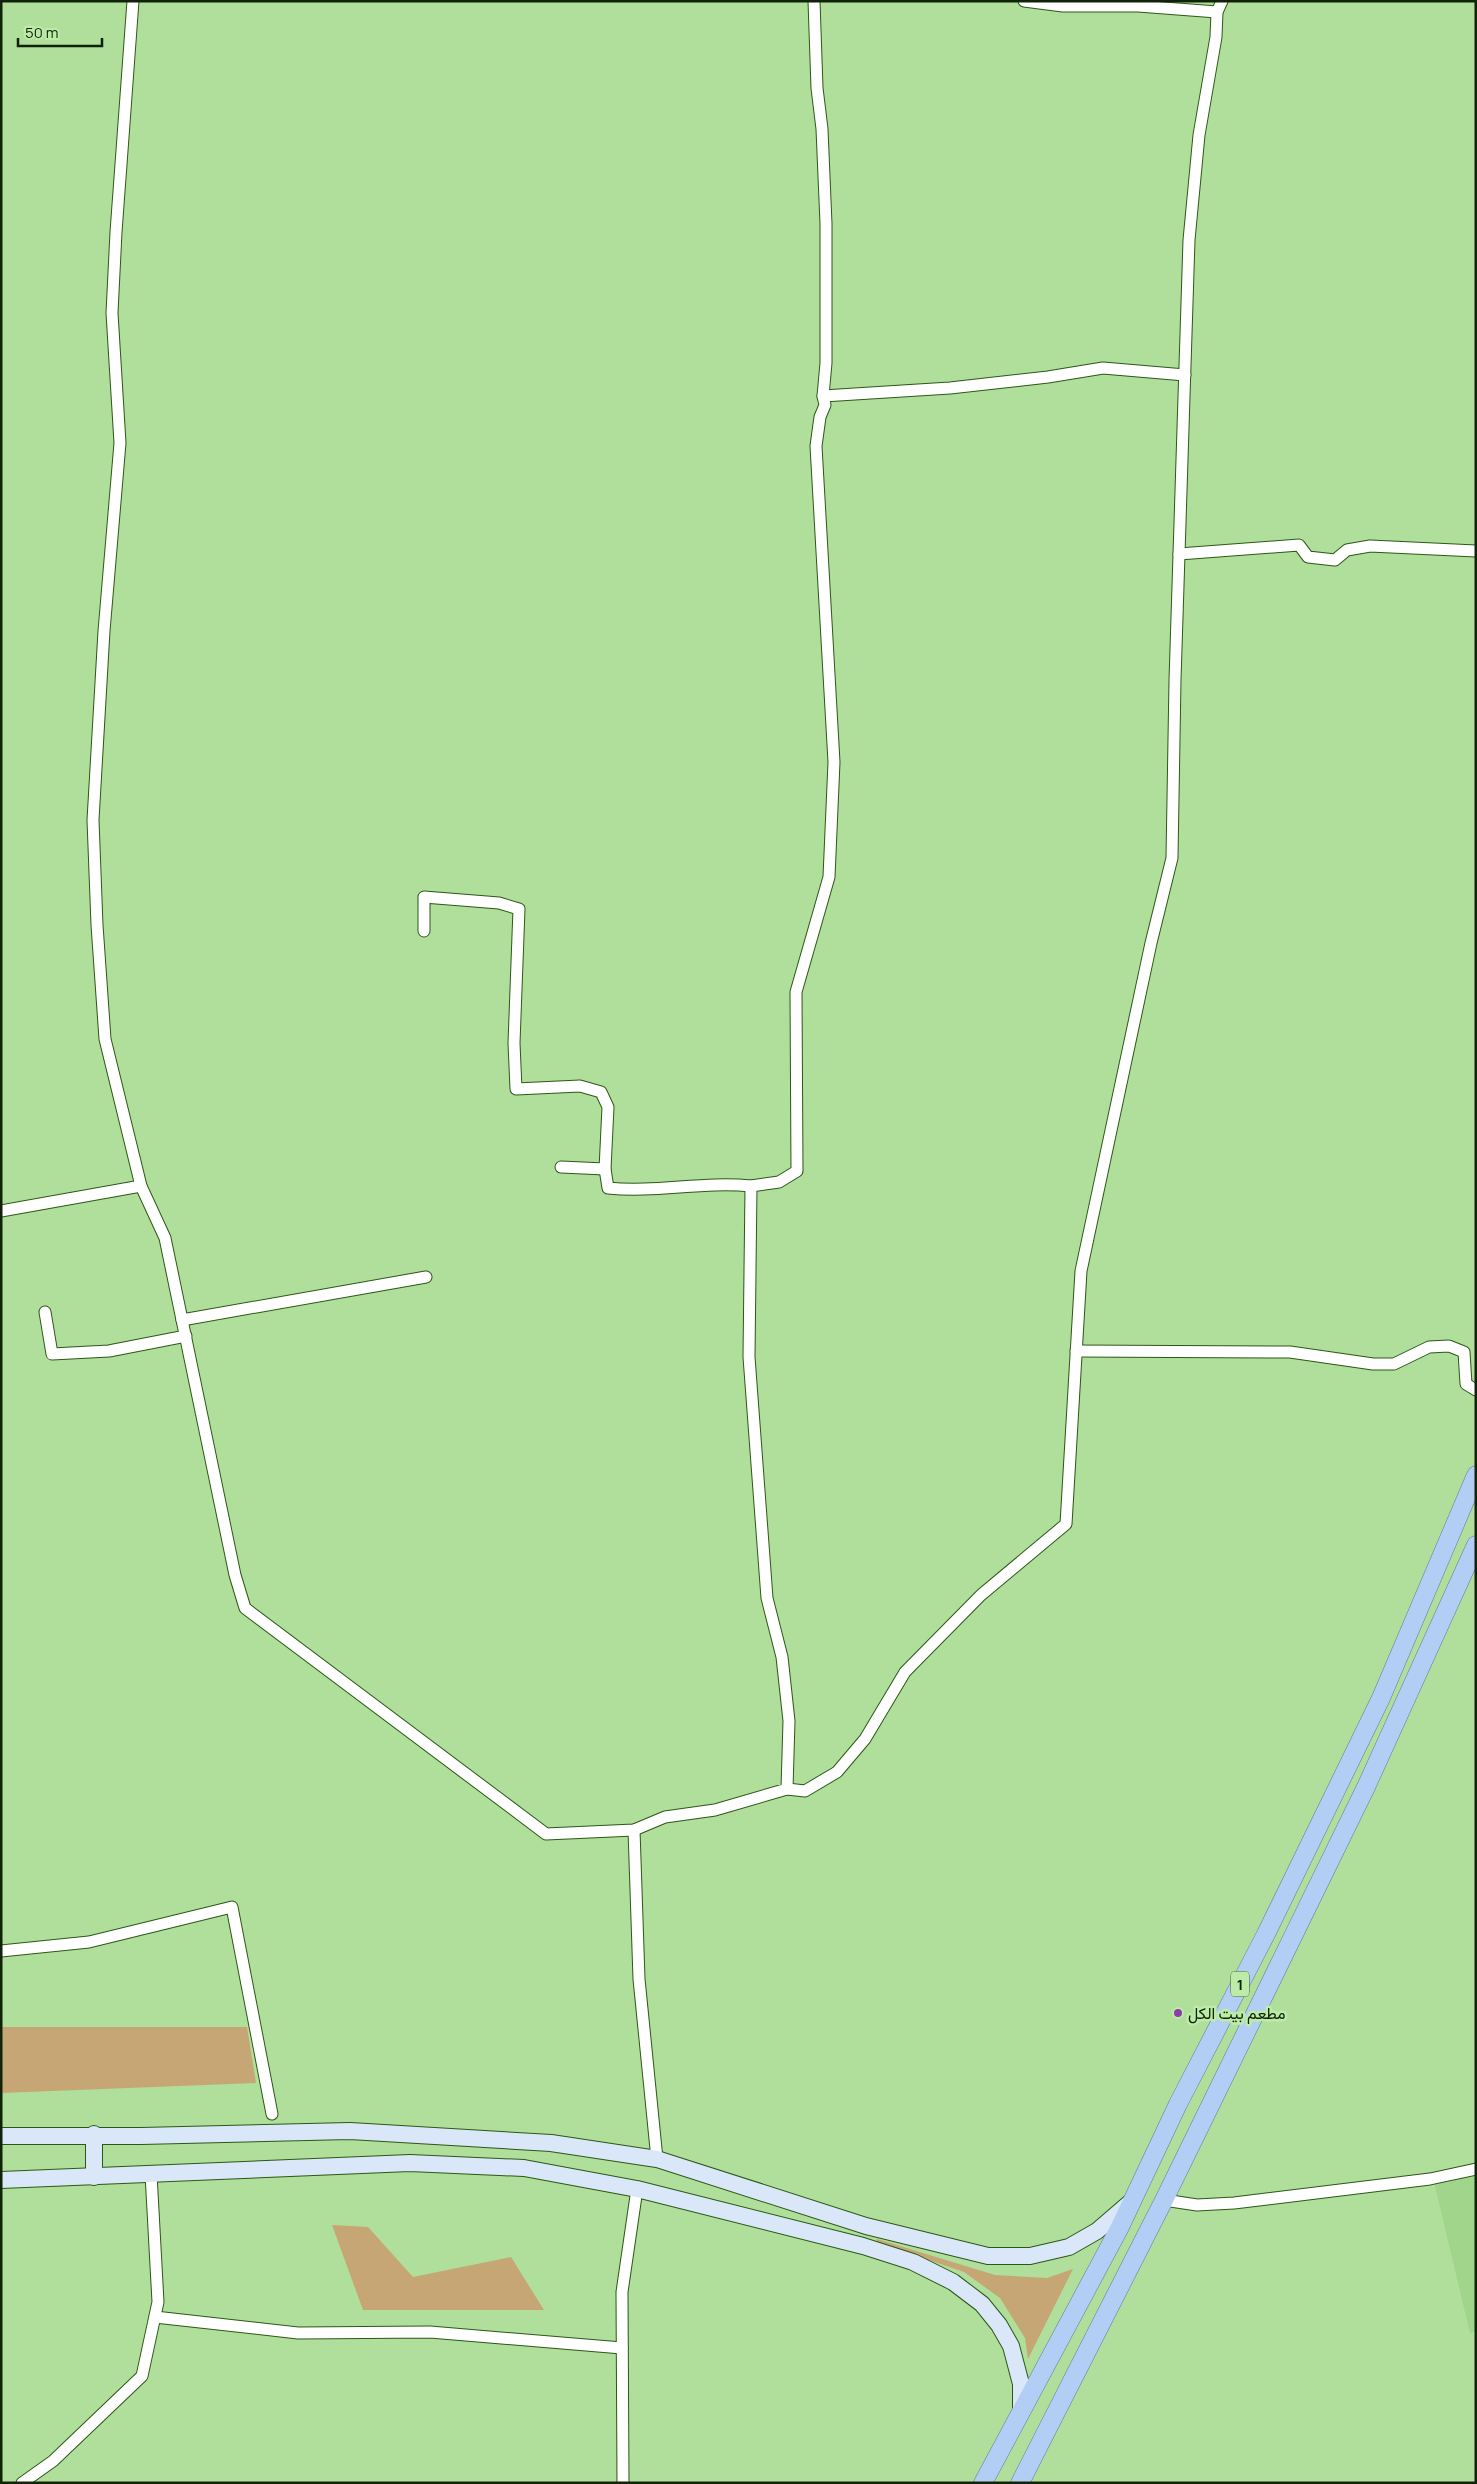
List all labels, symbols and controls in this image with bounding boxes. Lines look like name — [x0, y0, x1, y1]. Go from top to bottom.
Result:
scale bar — [18, 15, 101, 47]
text: 50 m — [25, 22, 59, 43]
road number: 1 — [1231, 1972, 1249, 1996]
place label: مطعم بيت الكل — [1188, 2002, 1286, 2024]
marker: مطعم بيت الكل — [1172, 2007, 1184, 2019]

